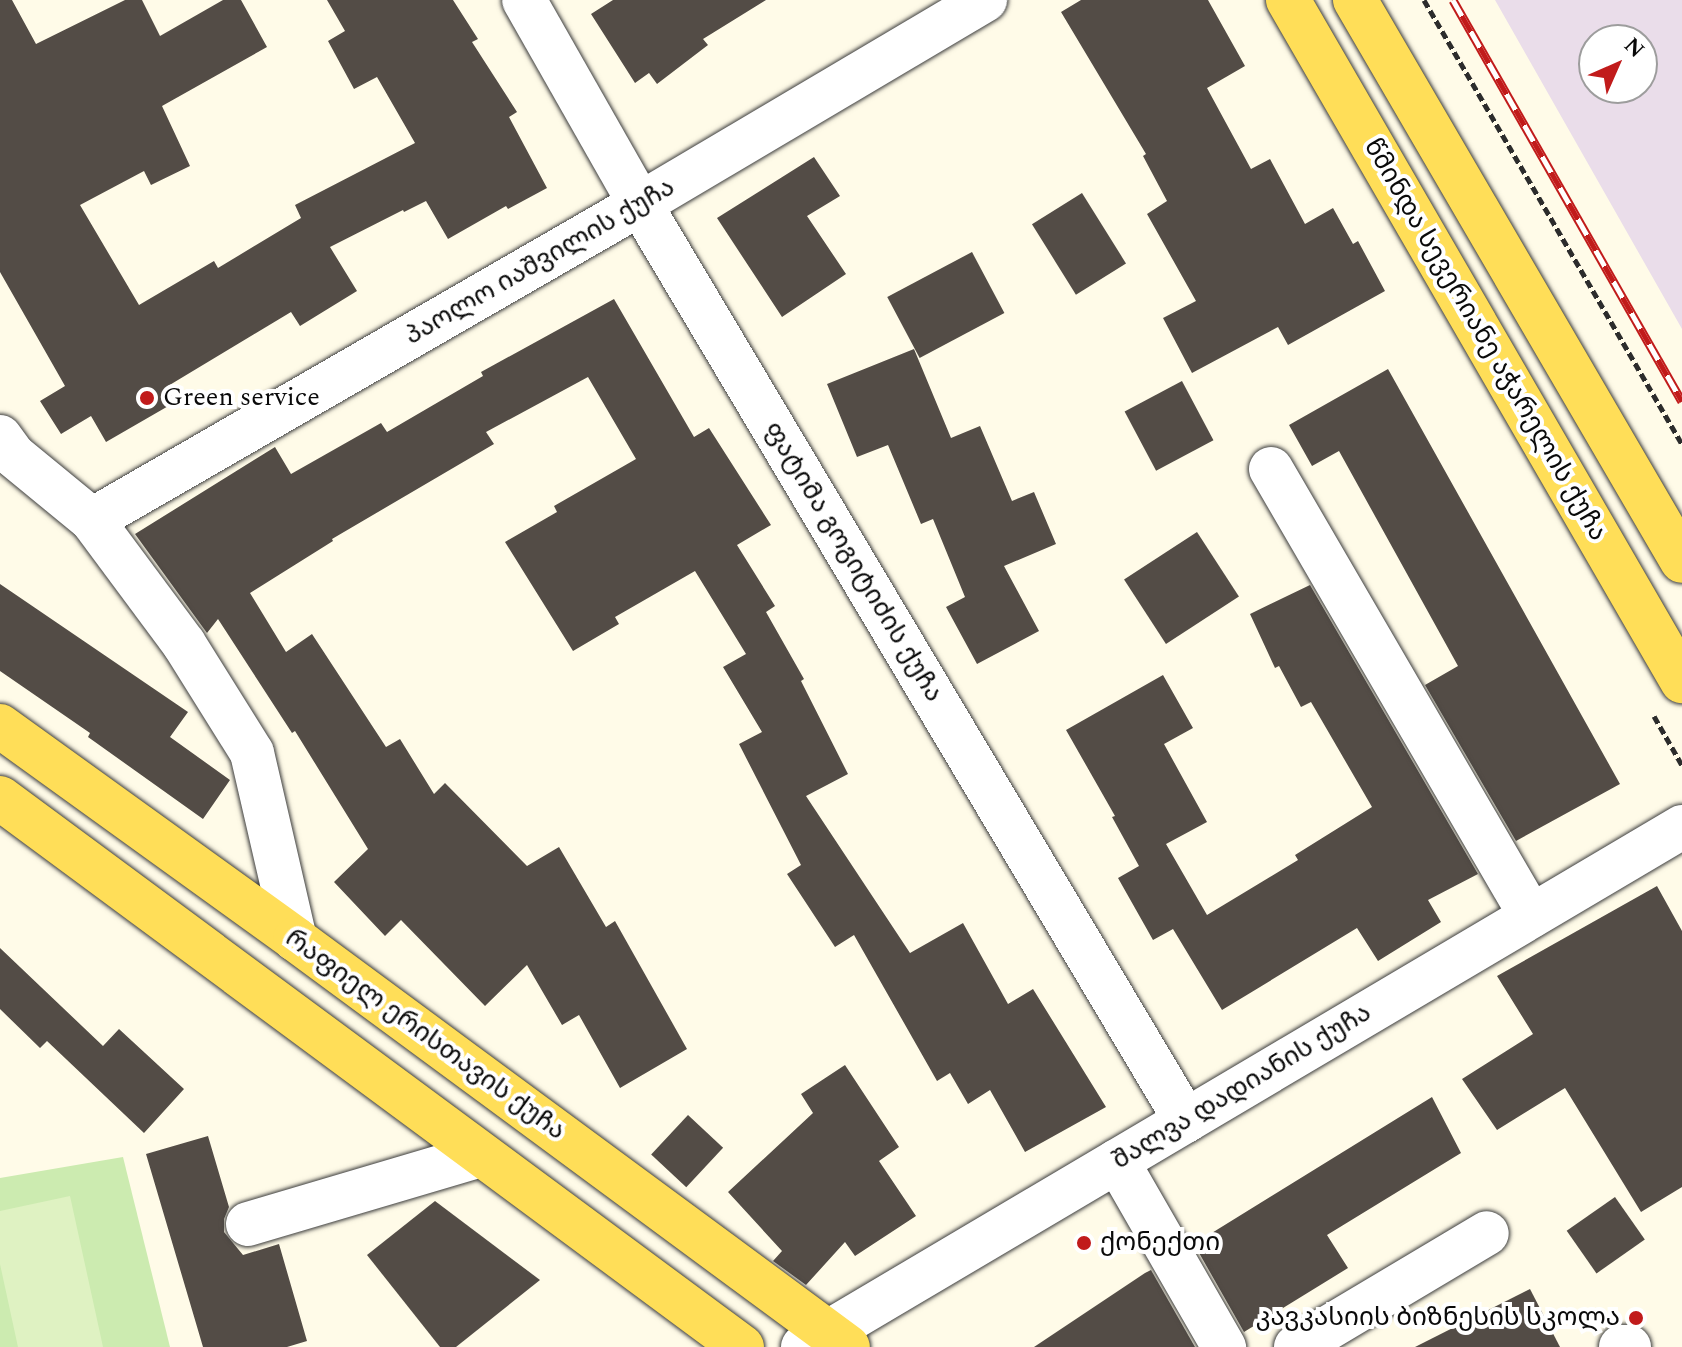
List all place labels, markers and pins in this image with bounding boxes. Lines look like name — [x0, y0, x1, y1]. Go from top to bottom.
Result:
place label: Green service — [163, 382, 320, 414]
marker: Green service — [138, 389, 156, 407]
place label: ქონექთი — [1100, 1227, 1220, 1259]
marker: ქონექთი — [1075, 1234, 1093, 1252]
place label: კავკასიის ბიზნესის სკოლა — [1256, 1302, 1620, 1334]
marker: კავკასიის ბიზნესის სკოლა — [1627, 1309, 1645, 1327]

